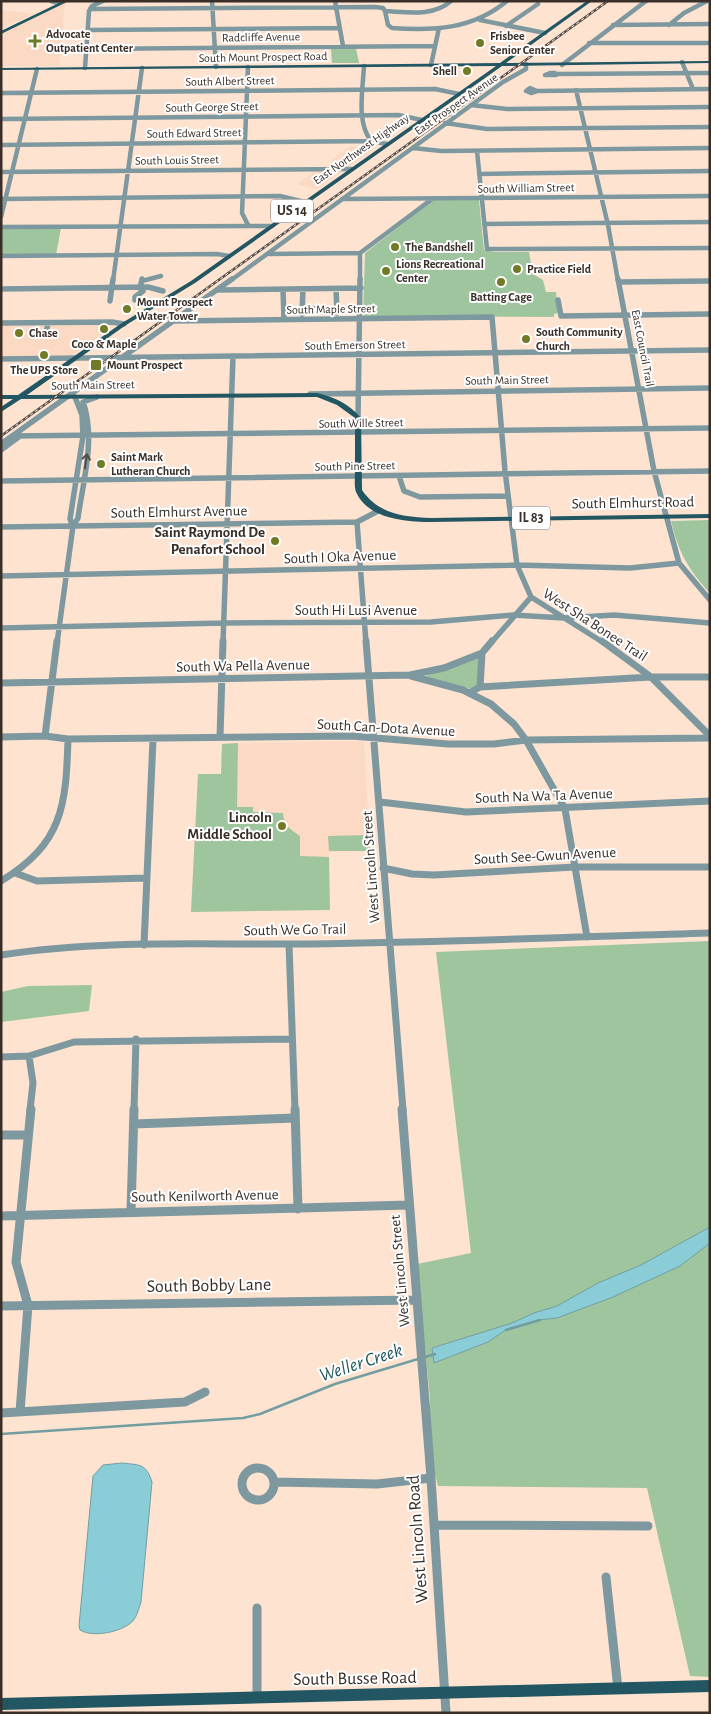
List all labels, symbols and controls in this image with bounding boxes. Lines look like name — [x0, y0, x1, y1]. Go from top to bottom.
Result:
place label: Advocate Outpatient Center — [46, 28, 134, 54]
street label: Radcliffe Avenue — [222, 30, 300, 44]
place label: Frisbee Senior Center — [490, 30, 555, 56]
marker: Advocate Outpatient Center — [28, 34, 42, 48]
marker: Frisbee Senior Center — [474, 37, 486, 49]
street label: South Mount Prospect Road — [198, 50, 328, 64]
place label: Shell — [433, 65, 457, 77]
marker: Shell — [461, 65, 473, 77]
street label: East Prospect Avenue — [412, 71, 500, 137]
street label: South Albert Street — [185, 74, 275, 88]
street label: South George Street — [165, 100, 259, 114]
street label: East Northwest Highway — [311, 111, 412, 187]
street label: South Edward Street — [147, 126, 242, 140]
street label: South Louis Street — [135, 153, 219, 167]
street label: South William Street — [477, 181, 575, 195]
road number: US 14 — [271, 200, 313, 222]
marker: The Bandshell — [389, 241, 401, 253]
place label: The Bandshell — [405, 241, 473, 253]
place label: Lions Recreational Center — [396, 258, 484, 284]
marker: Practice Field — [511, 263, 523, 275]
place label: Practice Field — [527, 263, 592, 275]
marker: Lions Recreational Center — [380, 265, 392, 277]
marker: Batting Cage — [495, 276, 507, 288]
place label: Batting Cage — [470, 291, 532, 303]
place label: Mount Prospect Water Tower — [137, 296, 213, 322]
street label: South Maple Street — [286, 302, 376, 316]
marker: Mount Prospect Water Tower — [121, 303, 133, 315]
street label: East Council Trail — [630, 308, 656, 388]
marker: Coco & Maple — [98, 323, 110, 335]
place label: South Community Church — [536, 326, 623, 352]
marker: Chase — [13, 327, 25, 339]
place label: Chase — [29, 327, 58, 339]
marker: South Community Church — [520, 333, 532, 345]
place label: Coco & Maple — [72, 338, 137, 350]
street label: South Emerson Street — [305, 338, 406, 352]
marker: The UPS Store — [38, 349, 50, 361]
marker: Mount Prospect — [89, 358, 103, 372]
place label: Mount Prospect — [107, 359, 183, 371]
place label: The UPS Store — [10, 364, 78, 376]
street label: South Main Street — [465, 373, 549, 387]
street label: South Main Street — [51, 378, 135, 392]
street label: South Wille Street — [319, 416, 404, 430]
place label: Saint Mark Lutheran Church — [111, 451, 190, 477]
one-way arrow — [81, 454, 91, 470]
marker: Saint Mark Lutheran Church — [95, 458, 107, 470]
street label: South Pine Street — [315, 459, 396, 473]
street label: South Elmhurst Road — [572, 494, 695, 512]
street label: South Elmhurst Avenue — [111, 503, 247, 521]
road number: IL 83 — [512, 506, 550, 530]
place label: Saint Raymond De Penafort School — [155, 525, 265, 557]
marker: Saint Raymond De Penafort School — [269, 535, 281, 547]
street label: South I Oka Avenue — [283, 548, 397, 566]
street label: West Sha Bonee Trail — [540, 586, 650, 664]
street label: South Hi Lusi Avenue — [295, 603, 417, 618]
street label: South Wa Pella Avenue — [176, 657, 310, 675]
street label: South Can-Dota Avenue — [317, 717, 456, 739]
street label: South Na Wa Ta Avenue — [475, 786, 613, 806]
place label: Lincoln Middle School — [187, 810, 272, 842]
street label: West Lincoln Street — [360, 810, 382, 924]
marker: Lincoln Middle School — [276, 820, 288, 832]
street label: South See-Gwun Avenue — [474, 845, 617, 867]
street label: South We Go Trail — [243, 922, 347, 938]
street label: South Kenilworth Avenue — [131, 1187, 279, 1205]
street label: West Lincoln Street — [388, 1214, 412, 1328]
street label: South Bobby Lane — [147, 1276, 271, 1296]
water label: Weller Creek — [317, 1341, 405, 1385]
street label: West Lincoln Road — [405, 1474, 431, 1604]
street label: South Busse Road — [293, 1669, 417, 1689]

